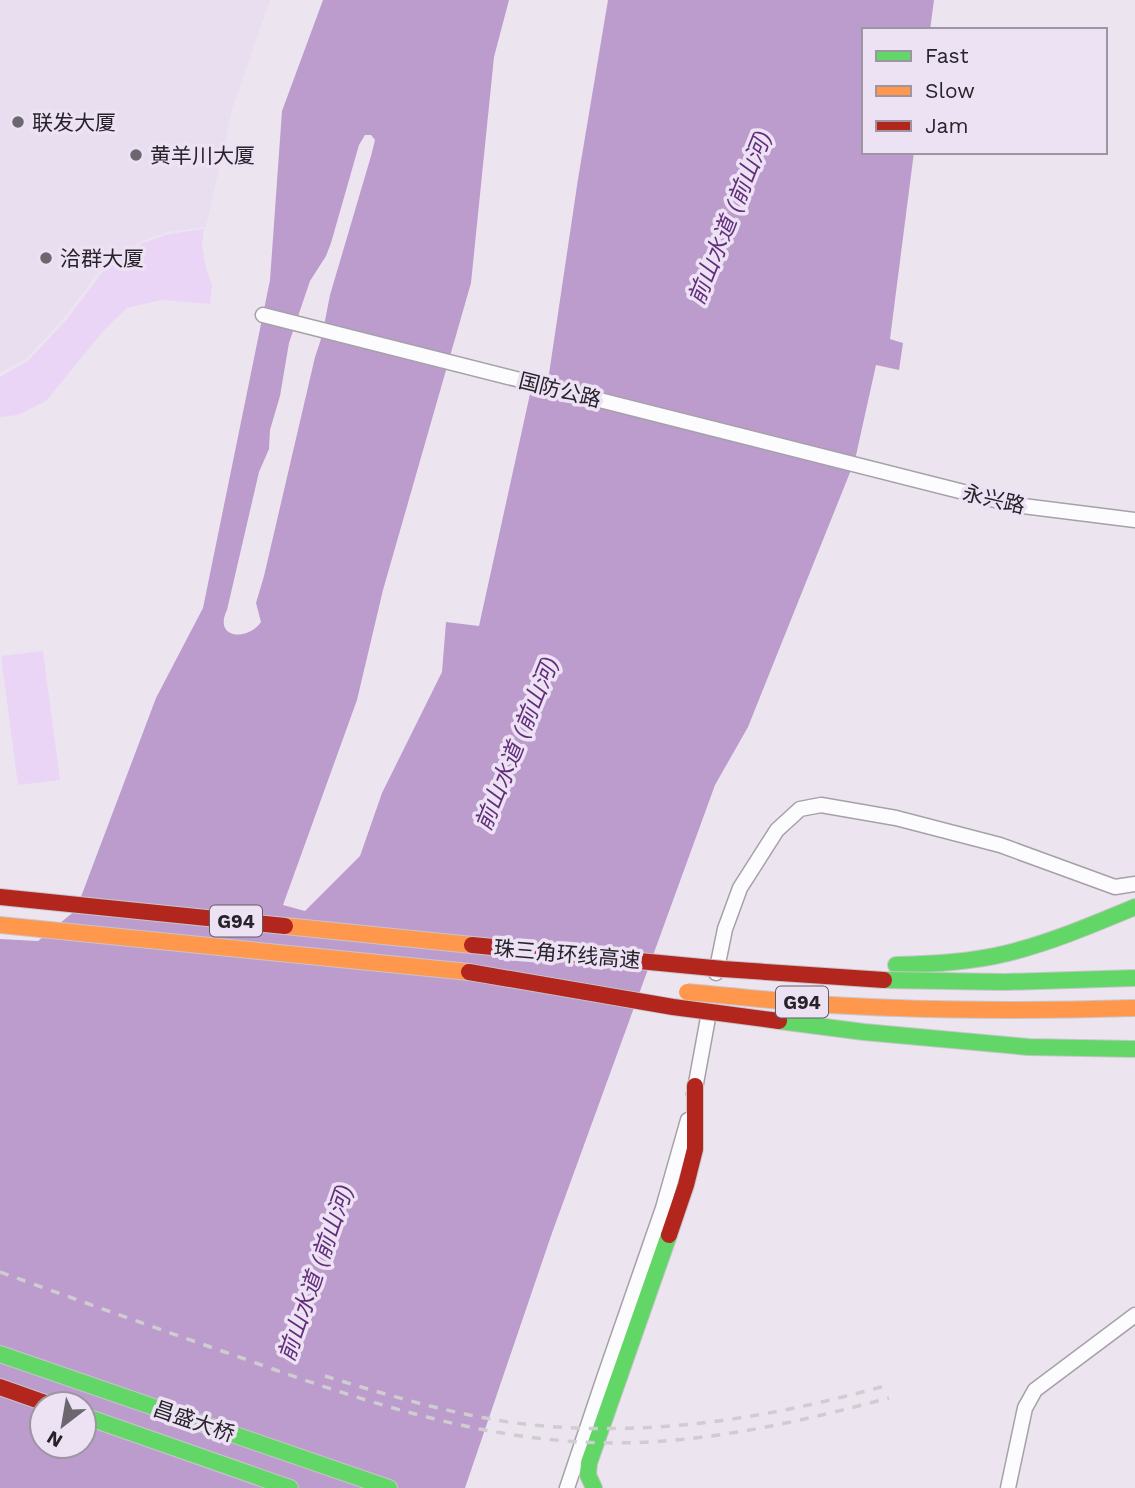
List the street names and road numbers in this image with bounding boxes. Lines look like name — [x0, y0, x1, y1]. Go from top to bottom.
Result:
street label: 国防公路 — [516, 368, 604, 412]
street label: 永兴路 — [960, 480, 1028, 518]
road number: G94 — [210, 906, 262, 937]
street label: 珠三角环线高速 — [493, 935, 641, 973]
road number: G94 — [776, 986, 828, 1018]
street label: 昌盛大桥 — [150, 1396, 238, 1446]

